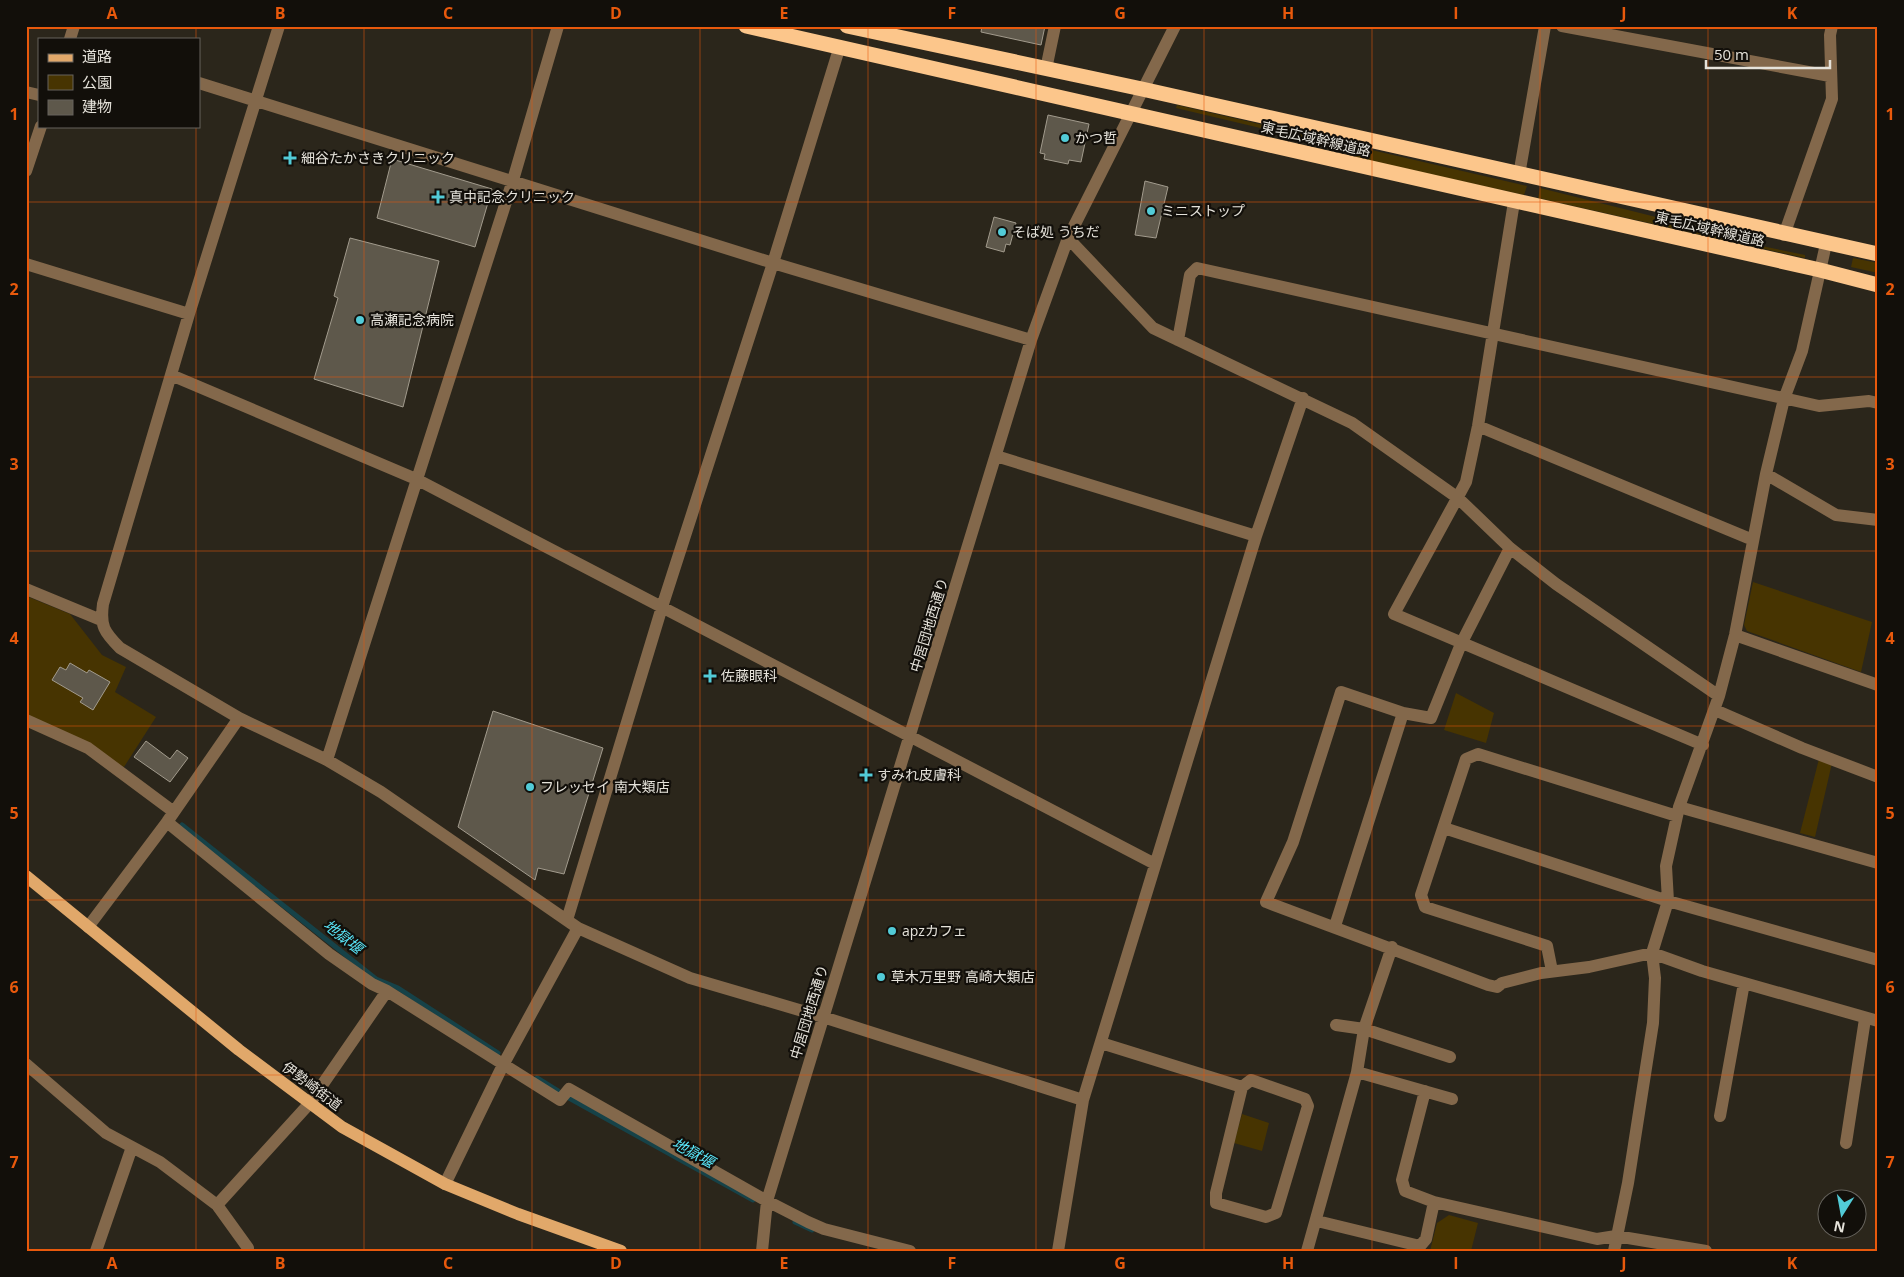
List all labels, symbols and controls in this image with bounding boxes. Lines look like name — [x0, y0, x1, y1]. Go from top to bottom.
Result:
text: A — [106, 2, 118, 24]
text: B — [275, 2, 285, 24]
text: C — [443, 2, 453, 24]
text: D — [610, 2, 622, 24]
text: E — [780, 2, 789, 24]
text: F — [948, 2, 956, 24]
text: G — [1114, 2, 1126, 24]
text: H — [1282, 2, 1294, 24]
text: I — [1453, 2, 1459, 24]
text: J — [1619, 2, 1627, 24]
text: K — [1787, 2, 1798, 24]
legend — [38, 38, 200, 128]
scale bar — [1706, 38, 1830, 70]
text: 50 m — [1714, 44, 1749, 64]
text: 道路 — [82, 46, 112, 66]
text: 公園 — [82, 72, 112, 92]
text: 建物 — [82, 96, 112, 116]
text: 1 — [9, 103, 19, 125]
text: 1 — [1885, 103, 1895, 125]
street label: 東毛広域幹線道路 — [1259, 117, 1373, 160]
place label: かつ哲 — [1075, 128, 1117, 147]
marker: かつ哲 — [1059, 132, 1071, 144]
place label: 細谷たかさきクリニック — [301, 148, 455, 167]
marker: 細谷たかさきクリニック — [283, 151, 297, 165]
place label: 真中記念クリニック — [449, 187, 575, 206]
marker: 真中記念クリニック — [431, 190, 445, 204]
place label: ミニストップ — [1161, 201, 1245, 220]
marker: ミニストップ — [1145, 205, 1157, 217]
street label: 東毛広域幹線道路 — [1653, 207, 1767, 250]
place label: そば処 うちだ — [1012, 222, 1100, 241]
marker: そば処 うちだ — [996, 226, 1008, 238]
text: 2 — [9, 278, 19, 300]
text: 2 — [1885, 278, 1895, 300]
place label: 高瀬記念病院 — [370, 310, 454, 329]
marker: 高瀬記念病院 — [354, 314, 366, 326]
text: 3 — [9, 453, 19, 475]
text: 3 — [1885, 453, 1895, 475]
street label: 中居団地西通り — [905, 575, 952, 674]
text: 4 — [9, 627, 19, 649]
text: 4 — [1885, 627, 1895, 649]
place label: 佐藤眼科 — [721, 666, 777, 685]
marker: 佐藤眼科 — [703, 669, 717, 683]
place label: すみれ皮膚科 — [877, 765, 961, 784]
marker: すみれ皮膚科 — [859, 768, 873, 782]
place label: フレッセイ 南大類店 — [540, 777, 670, 796]
marker: フレッセイ 南大類店 — [524, 781, 536, 793]
text: 5 — [9, 802, 19, 824]
text: 5 — [1885, 802, 1895, 824]
water label: 地獄堰 — [320, 914, 370, 960]
place label: apzカフェ — [902, 921, 967, 940]
marker: apzカフェ — [886, 925, 898, 937]
street label: 中居団地西通り — [785, 962, 832, 1061]
place label: 草木万里野 高崎大類店 — [891, 967, 1035, 986]
marker: 草木万里野 高崎大類店 — [875, 971, 887, 983]
text: 6 — [9, 976, 19, 998]
text: 6 — [1885, 976, 1895, 998]
street label: 伊勢崎街道 — [279, 1057, 346, 1114]
water label: 地獄堰 — [669, 1132, 721, 1173]
text: 7 — [9, 1151, 19, 1173]
text: 7 — [1885, 1151, 1895, 1173]
north arrow — [1816, 1190, 1866, 1240]
text: N — [1832, 1217, 1847, 1238]
text: A — [106, 1252, 118, 1274]
text: B — [275, 1252, 285, 1274]
text: C — [443, 1252, 453, 1274]
text: D — [610, 1252, 622, 1274]
text: E — [780, 1252, 789, 1274]
text: F — [948, 1252, 956, 1274]
text: G — [1114, 1252, 1126, 1274]
text: H — [1282, 1252, 1294, 1274]
text: I — [1453, 1252, 1459, 1274]
text: J — [1619, 1252, 1627, 1274]
text: K — [1787, 1252, 1798, 1274]

